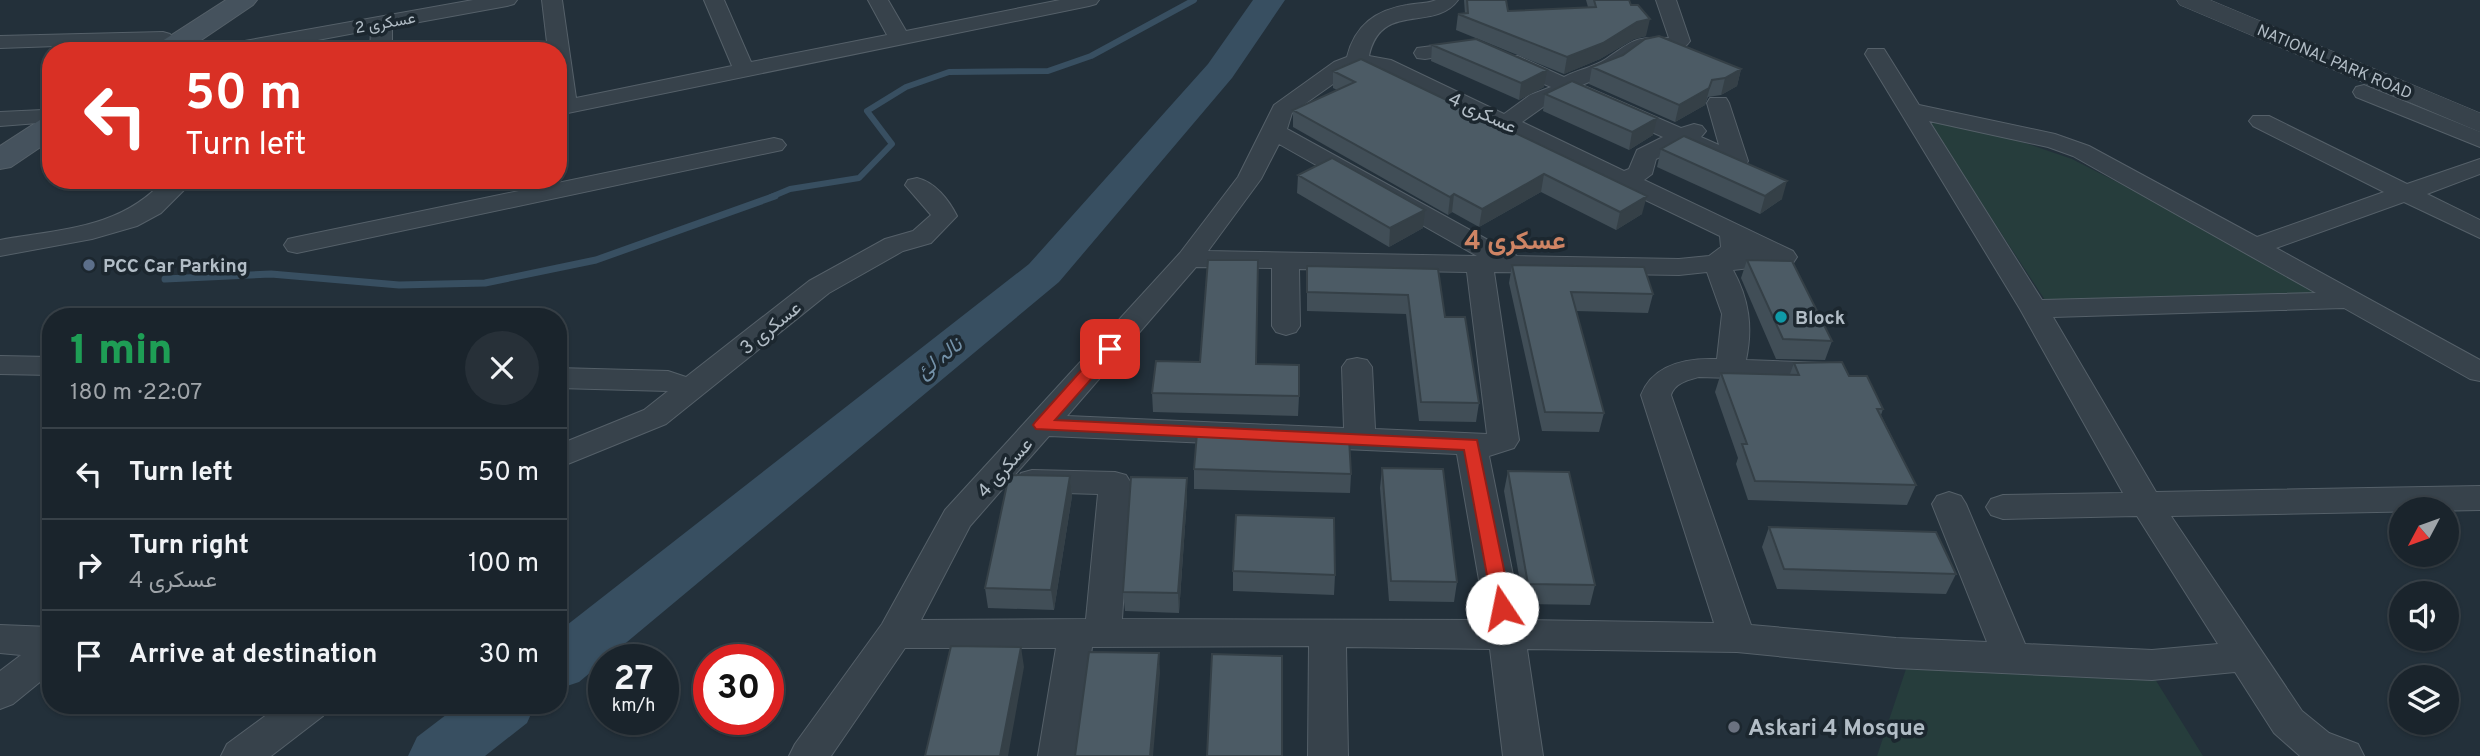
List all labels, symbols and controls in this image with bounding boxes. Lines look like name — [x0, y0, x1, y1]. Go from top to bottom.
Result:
street label: عسکری 2 — [354, 9, 417, 39]
street label: NATIONAL PARK ROAD — [2254, 21, 2415, 105]
text: 50 m — [185, 65, 302, 127]
icon: left — [70, 70, 161, 161]
street label: عسکری 4 — [1444, 88, 1520, 140]
text: Turn left — [185, 126, 306, 166]
district label: عسکری 4 — [1464, 226, 1566, 259]
place label: PCC Car Parking — [103, 255, 248, 279]
marker: PCC Car Parking — [81, 257, 97, 273]
street label: عسکری 3 — [736, 296, 807, 361]
place label: Block — [1795, 307, 1846, 331]
marker: Block — [1773, 309, 1789, 325]
pin — [1080, 319, 1140, 379]
text: 1 min — [70, 326, 173, 379]
icon: arrive — [1091, 330, 1129, 368]
button: close — [465, 331, 539, 405]
water label: نالہ لئ — [911, 332, 969, 386]
text: 180 m · 22:07 — [70, 379, 202, 408]
street label: عسکری 4 — [972, 433, 1039, 503]
icon: left — [70, 455, 108, 493]
text: Turn left — [129, 457, 233, 490]
text: 50 m — [478, 457, 539, 490]
north arrow — [2389, 497, 2459, 567]
map controls — [2389, 497, 2459, 735]
text: Turn right — [129, 530, 249, 563]
icon: right — [70, 546, 108, 584]
text: 100 m — [468, 548, 539, 581]
text: عسکری 4 — [129, 567, 217, 596]
position arrow — [1465, 571, 1539, 645]
button: sound — [2389, 581, 2459, 651]
icon: arrive — [70, 637, 108, 675]
text: Arrive at destination — [129, 639, 377, 672]
text: 30 m — [479, 639, 539, 672]
speed limit sign: 30 — [693, 644, 784, 735]
text: 27 — [614, 658, 653, 702]
button: layers — [2389, 665, 2459, 735]
text: km/h — [612, 695, 655, 718]
place label: Askari 4 Mosque — [1748, 715, 1925, 744]
marker: Askari 4 Mosque — [1726, 719, 1742, 735]

